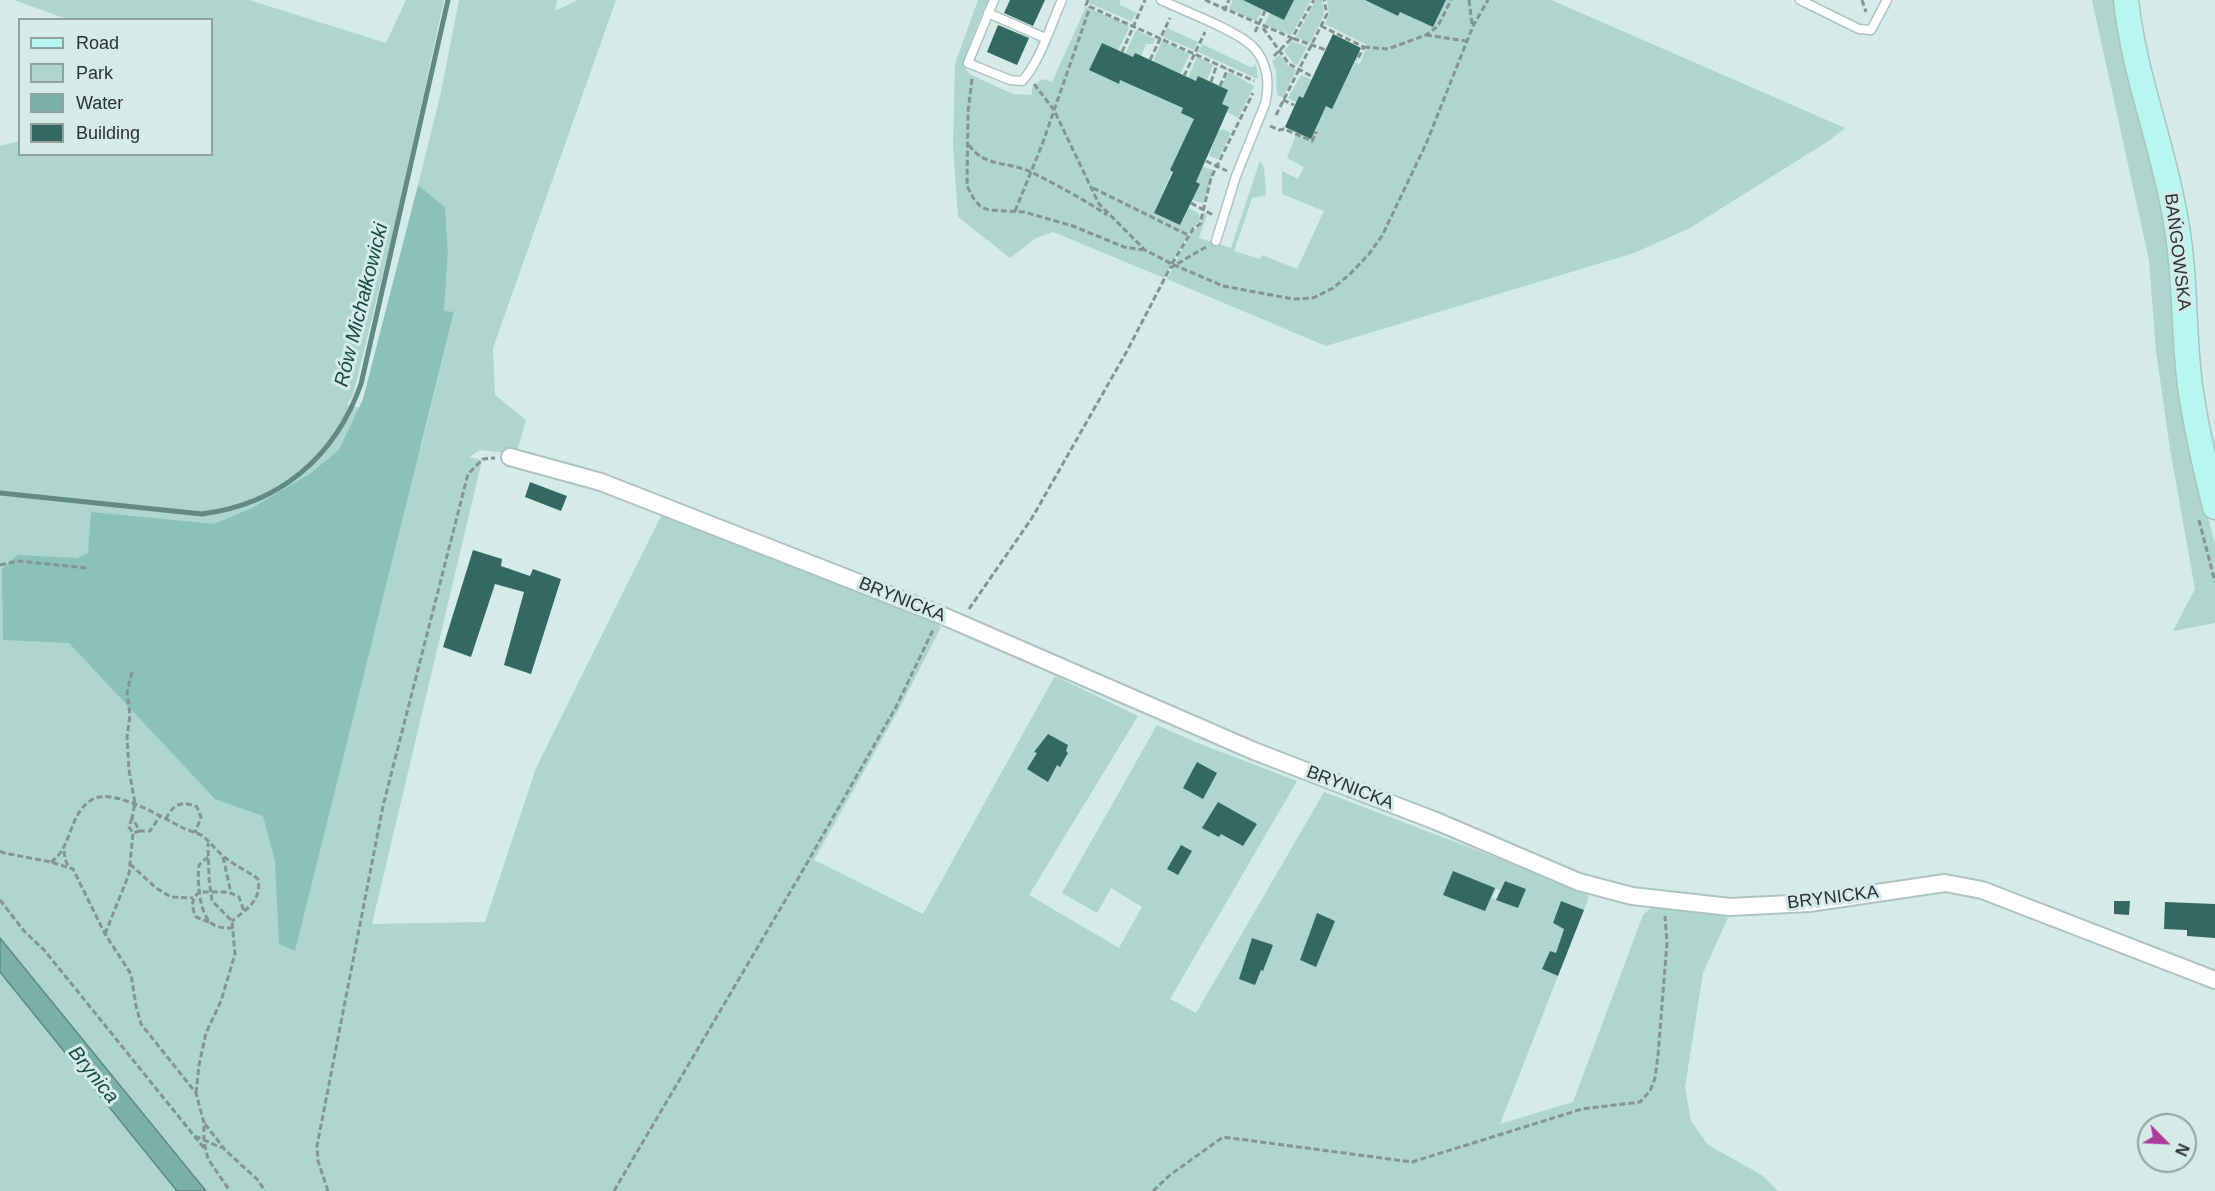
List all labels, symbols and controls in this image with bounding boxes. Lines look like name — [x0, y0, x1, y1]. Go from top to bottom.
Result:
legend — [18, 18, 213, 156]
text: Road — [76, 33, 119, 53]
text: Park — [76, 63, 113, 83]
text: Water — [76, 93, 123, 113]
text: Building — [76, 123, 140, 143]
street label: BAŃGOWSKA — [2159, 192, 2195, 312]
water label: Rów Michałkowicki — [330, 221, 394, 389]
street label: BRYNICKA — [855, 573, 949, 627]
street label: BRYNICKA — [1303, 761, 1397, 815]
street label: BRYNICKA — [1786, 882, 1880, 914]
water label: Brynica — [63, 1042, 123, 1108]
north arrow — [2137, 1113, 2197, 1173]
text: N — [2172, 1141, 2192, 1158]

